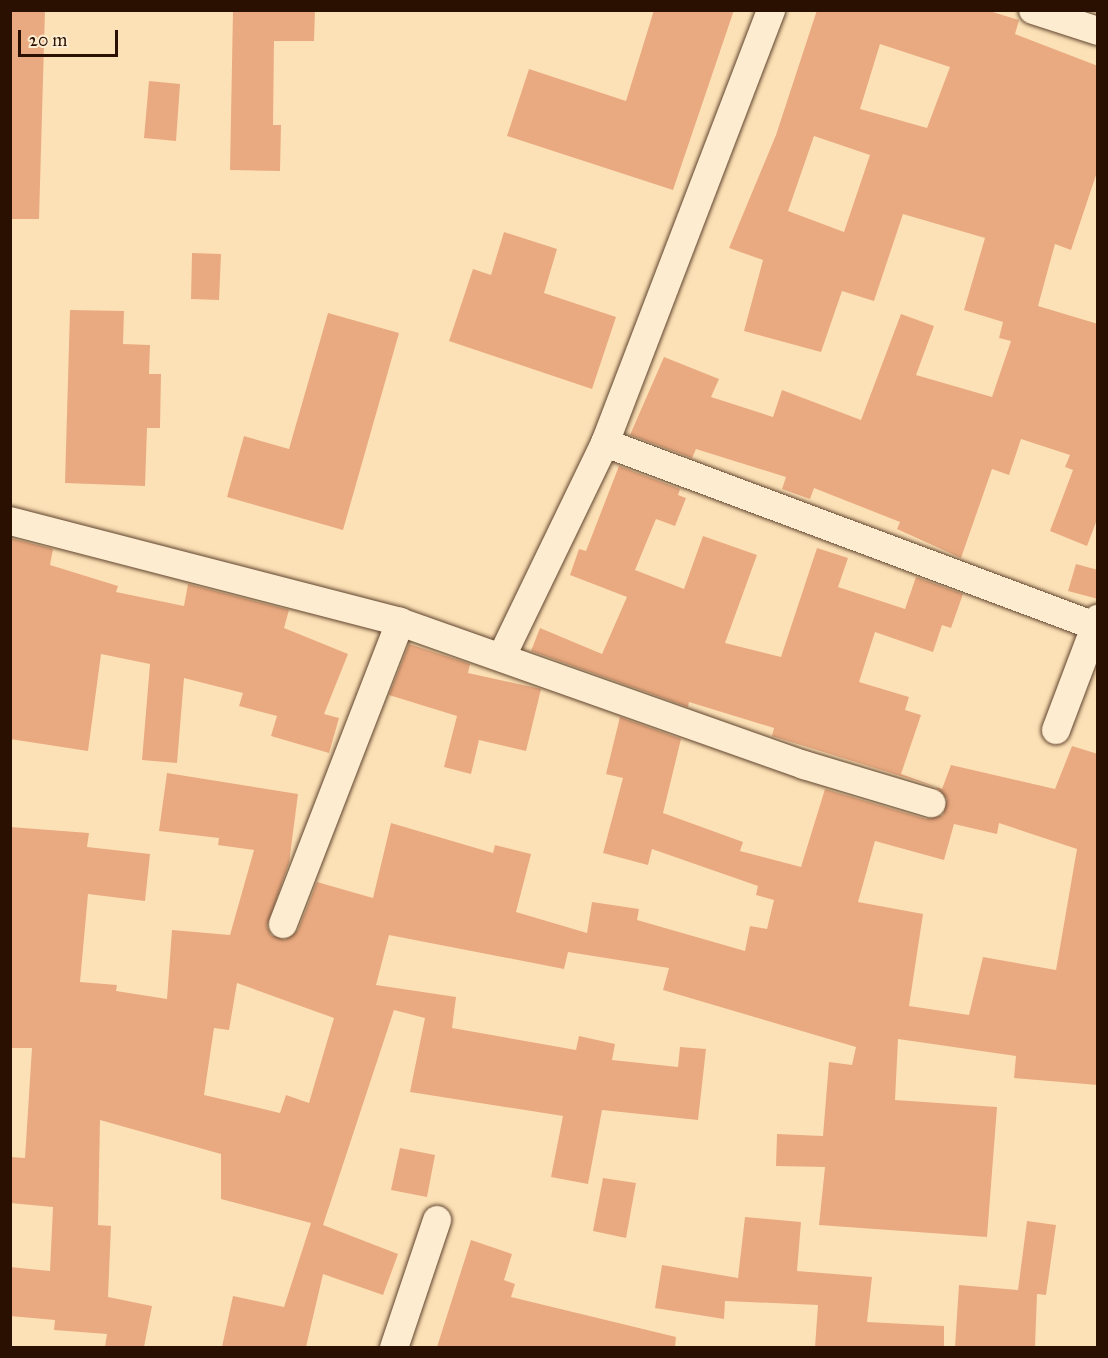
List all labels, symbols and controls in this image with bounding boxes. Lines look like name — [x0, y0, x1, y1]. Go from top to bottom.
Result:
scale bar — [21, 18, 122, 56]
text: 20 m — [29, 29, 67, 51]

